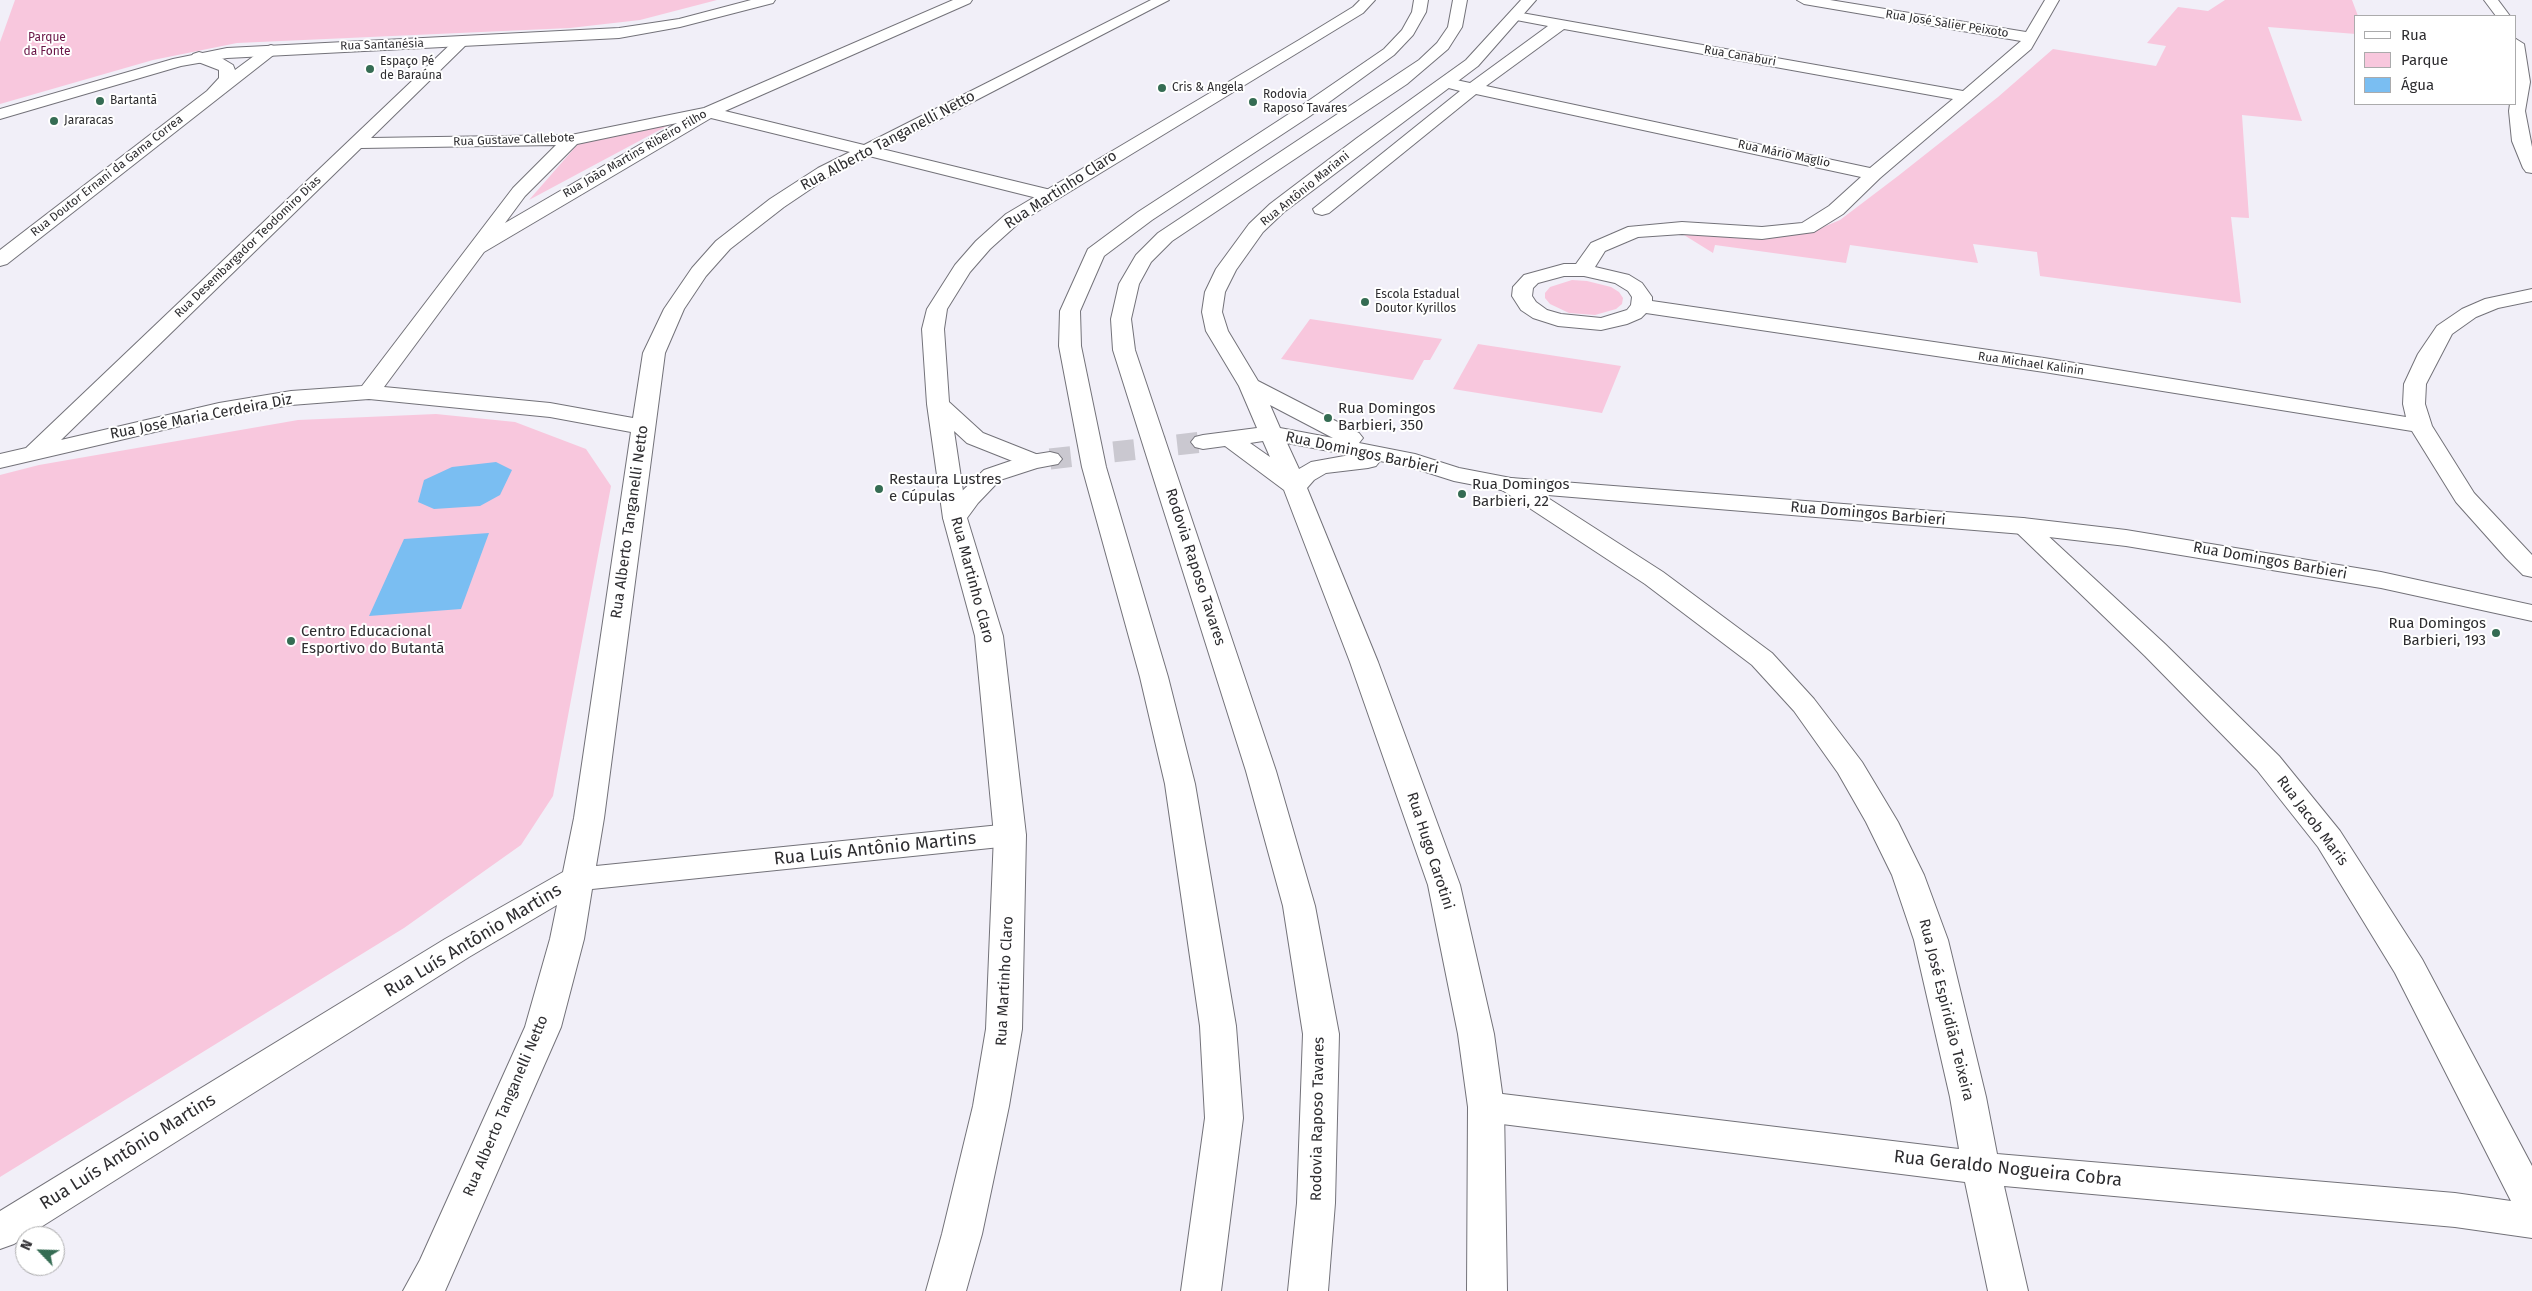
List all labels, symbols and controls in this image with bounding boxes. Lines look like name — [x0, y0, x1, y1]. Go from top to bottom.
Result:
street label: Rua José Salier Peixoto — [1884, 7, 2010, 41]
legend — [2354, 15, 2517, 105]
text: Rua — [2401, 26, 2427, 44]
park label: Parque da Fonte — [23, 31, 71, 59]
street label: Rua Santanésia — [340, 36, 424, 54]
street label: Rua Canaburi — [1703, 43, 1777, 69]
text: Parque — [2401, 51, 2448, 69]
place label: Espaço Pé de Baraúna — [380, 55, 442, 83]
marker: Espaço Pé de Baraúna — [364, 63, 376, 75]
text: Água — [2401, 76, 2434, 94]
place label: Cris & Angela — [1172, 81, 1244, 95]
marker: Cris & Angela — [1156, 82, 1168, 94]
street label: Rua Alberto Tanganelli Netto — [798, 87, 978, 195]
place label: Rodovia Raposo Tavares — [1263, 88, 1347, 116]
place label: Bartantã — [110, 94, 157, 108]
marker: Bartantã — [94, 95, 106, 107]
marker: Rodovia Raposo Tavares — [1247, 96, 1259, 108]
street label: Rua João Martins Ribeiro Filho — [560, 107, 710, 201]
street label: Rua Doutor Ernani da Gama Correa — [28, 112, 186, 240]
place label: Jararacas — [64, 114, 113, 128]
marker: Jararacas — [48, 115, 60, 127]
street label: Rua Gustave Callebote — [453, 131, 575, 149]
street label: Rua Mário Maglio — [1737, 137, 1831, 171]
street label: Rua Martinho Claro — [1001, 147, 1121, 233]
street label: Rua Antônio Mariani — [1258, 149, 1352, 229]
street label: Rua Desembargador Teodomiro Dias — [172, 173, 324, 321]
place label: Escola Estadual Doutor Kyrillos — [1375, 288, 1459, 316]
marker: Escola Estadual Doutor Kyrillos — [1359, 296, 1371, 308]
street label: Rua Michael Kalinin — [1977, 349, 2085, 379]
street label: Rua José Maria Cerdeira Diz — [108, 390, 294, 444]
place label: Rua Domingos Barbieri, 350 — [1338, 400, 1436, 435]
marker: Rua Domingos Barbieri, 350 — [1322, 412, 1334, 424]
street label: Rua Alberto Tanganelli Netto — [608, 424, 652, 620]
street label: Rua Domingos Barbieri — [1284, 428, 1440, 478]
place label: Restaura Lustres e Cúpulas — [889, 471, 1002, 506]
place label: Rua Domingos Barbieri, 22 — [1472, 476, 1570, 511]
marker: Restaura Lustres e Cúpulas — [873, 483, 885, 495]
street label: Rodovia Raposo Tavares — [1161, 486, 1229, 648]
marker: Rua Domingos Barbieri, 22 — [1456, 488, 1468, 500]
street label: Rua Domingos Barbieri — [1790, 498, 1946, 530]
street label: Rua Martinho Claro — [946, 515, 998, 645]
street label: Rua Domingos Barbieri — [2192, 539, 2348, 583]
place label: Rua Domingos Barbieri, 193 — [2388, 615, 2486, 650]
place label: Centro Educacional Esportivo do Butantã — [301, 623, 444, 658]
marker: Rua Domingos Barbieri, 193 — [2490, 627, 2502, 639]
marker: Centro Educacional Esportivo do Butantã — [285, 635, 297, 647]
street label: Rua Jacob Maris — [2272, 772, 2352, 870]
street label: Rua Hugo Carotini — [1403, 790, 1457, 912]
street label: Rua Luís Antônio Martins — [773, 828, 977, 870]
street label: Rua Luís Antônio Martins — [380, 879, 566, 1003]
street label: Rua Martinho Claro — [993, 915, 1017, 1047]
street label: Rua José Espiridião Teixeira — [1915, 917, 1977, 1103]
street label: Rua Alberto Tanganelli Netto — [460, 1013, 552, 1199]
street label: Rodovia Raposo Tavares — [1308, 1037, 1328, 1201]
street label: Rua Luís Antônio Martins — [36, 1089, 220, 1215]
street label: Rua Geraldo Nogueira Cobra — [1893, 1146, 2123, 1192]
north arrow — [15, 1226, 65, 1276]
text: N — [17, 1237, 36, 1253]

